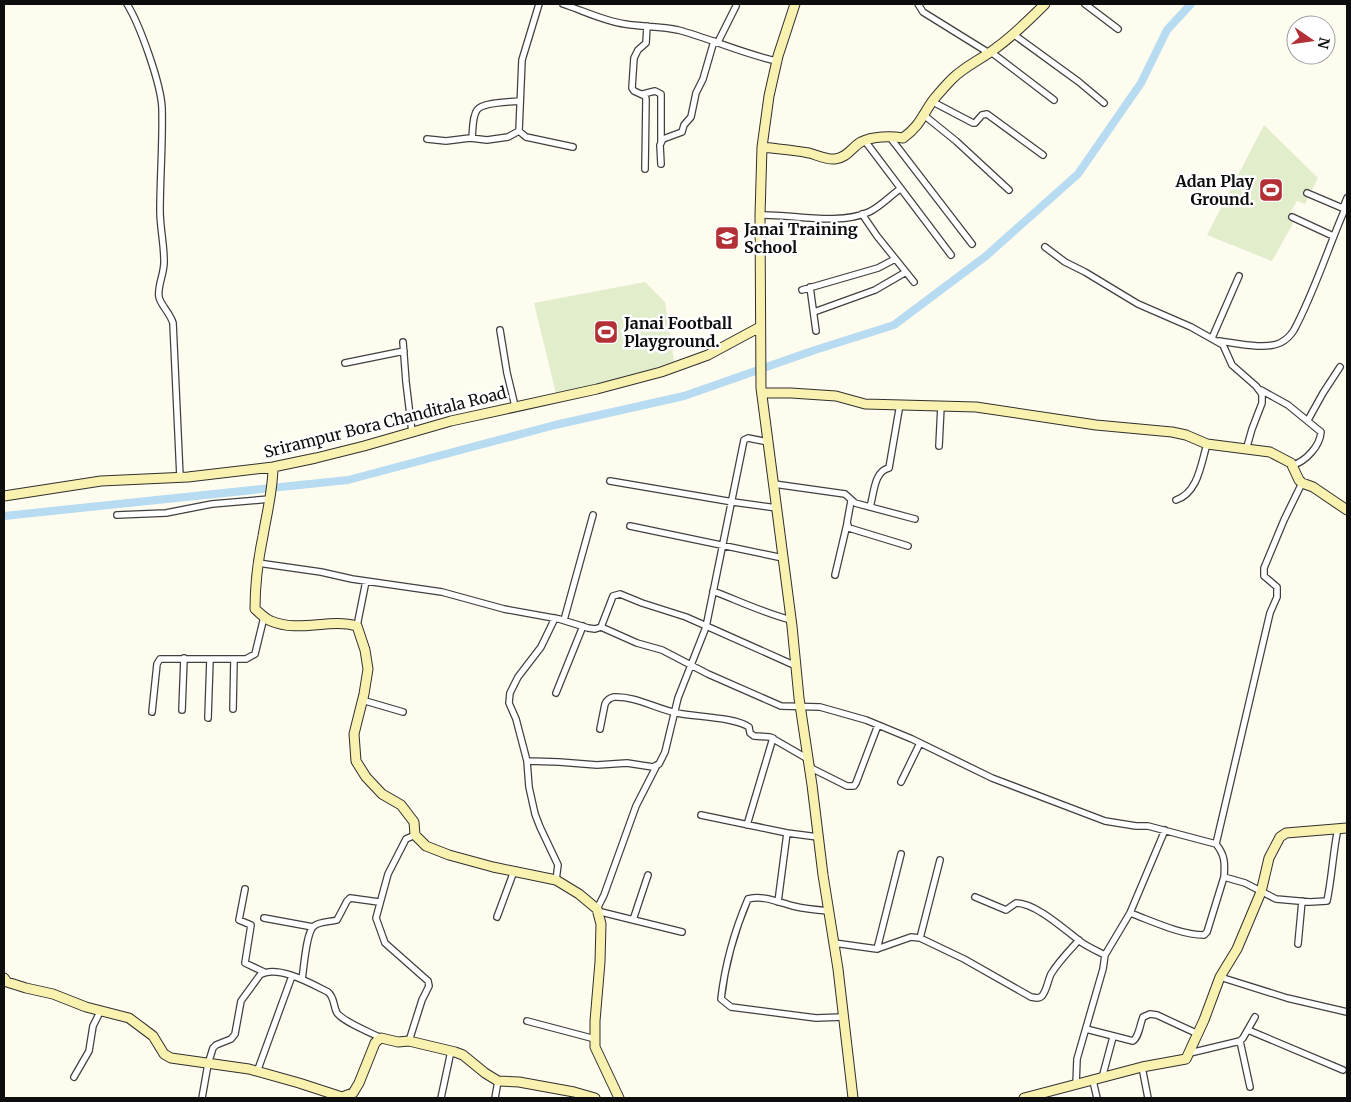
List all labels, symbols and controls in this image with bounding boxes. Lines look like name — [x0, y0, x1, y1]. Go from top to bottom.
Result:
north arrow — [1286, 15, 1336, 65]
text: N — [1314, 36, 1334, 50]
place label: Adan Play Ground. — [1175, 171, 1255, 209]
sports icon: Adan Play Ground. — [1258, 177, 1284, 203]
place label: Janai Training School — [743, 219, 858, 257]
school or university icon: Janai Training School — [714, 225, 740, 251]
place label: Janai Football Playground. — [623, 313, 732, 351]
sports icon: Janai Football Playground. — [593, 319, 619, 345]
street label: Srirampur Bora Chanditala Road — [262, 382, 509, 462]

